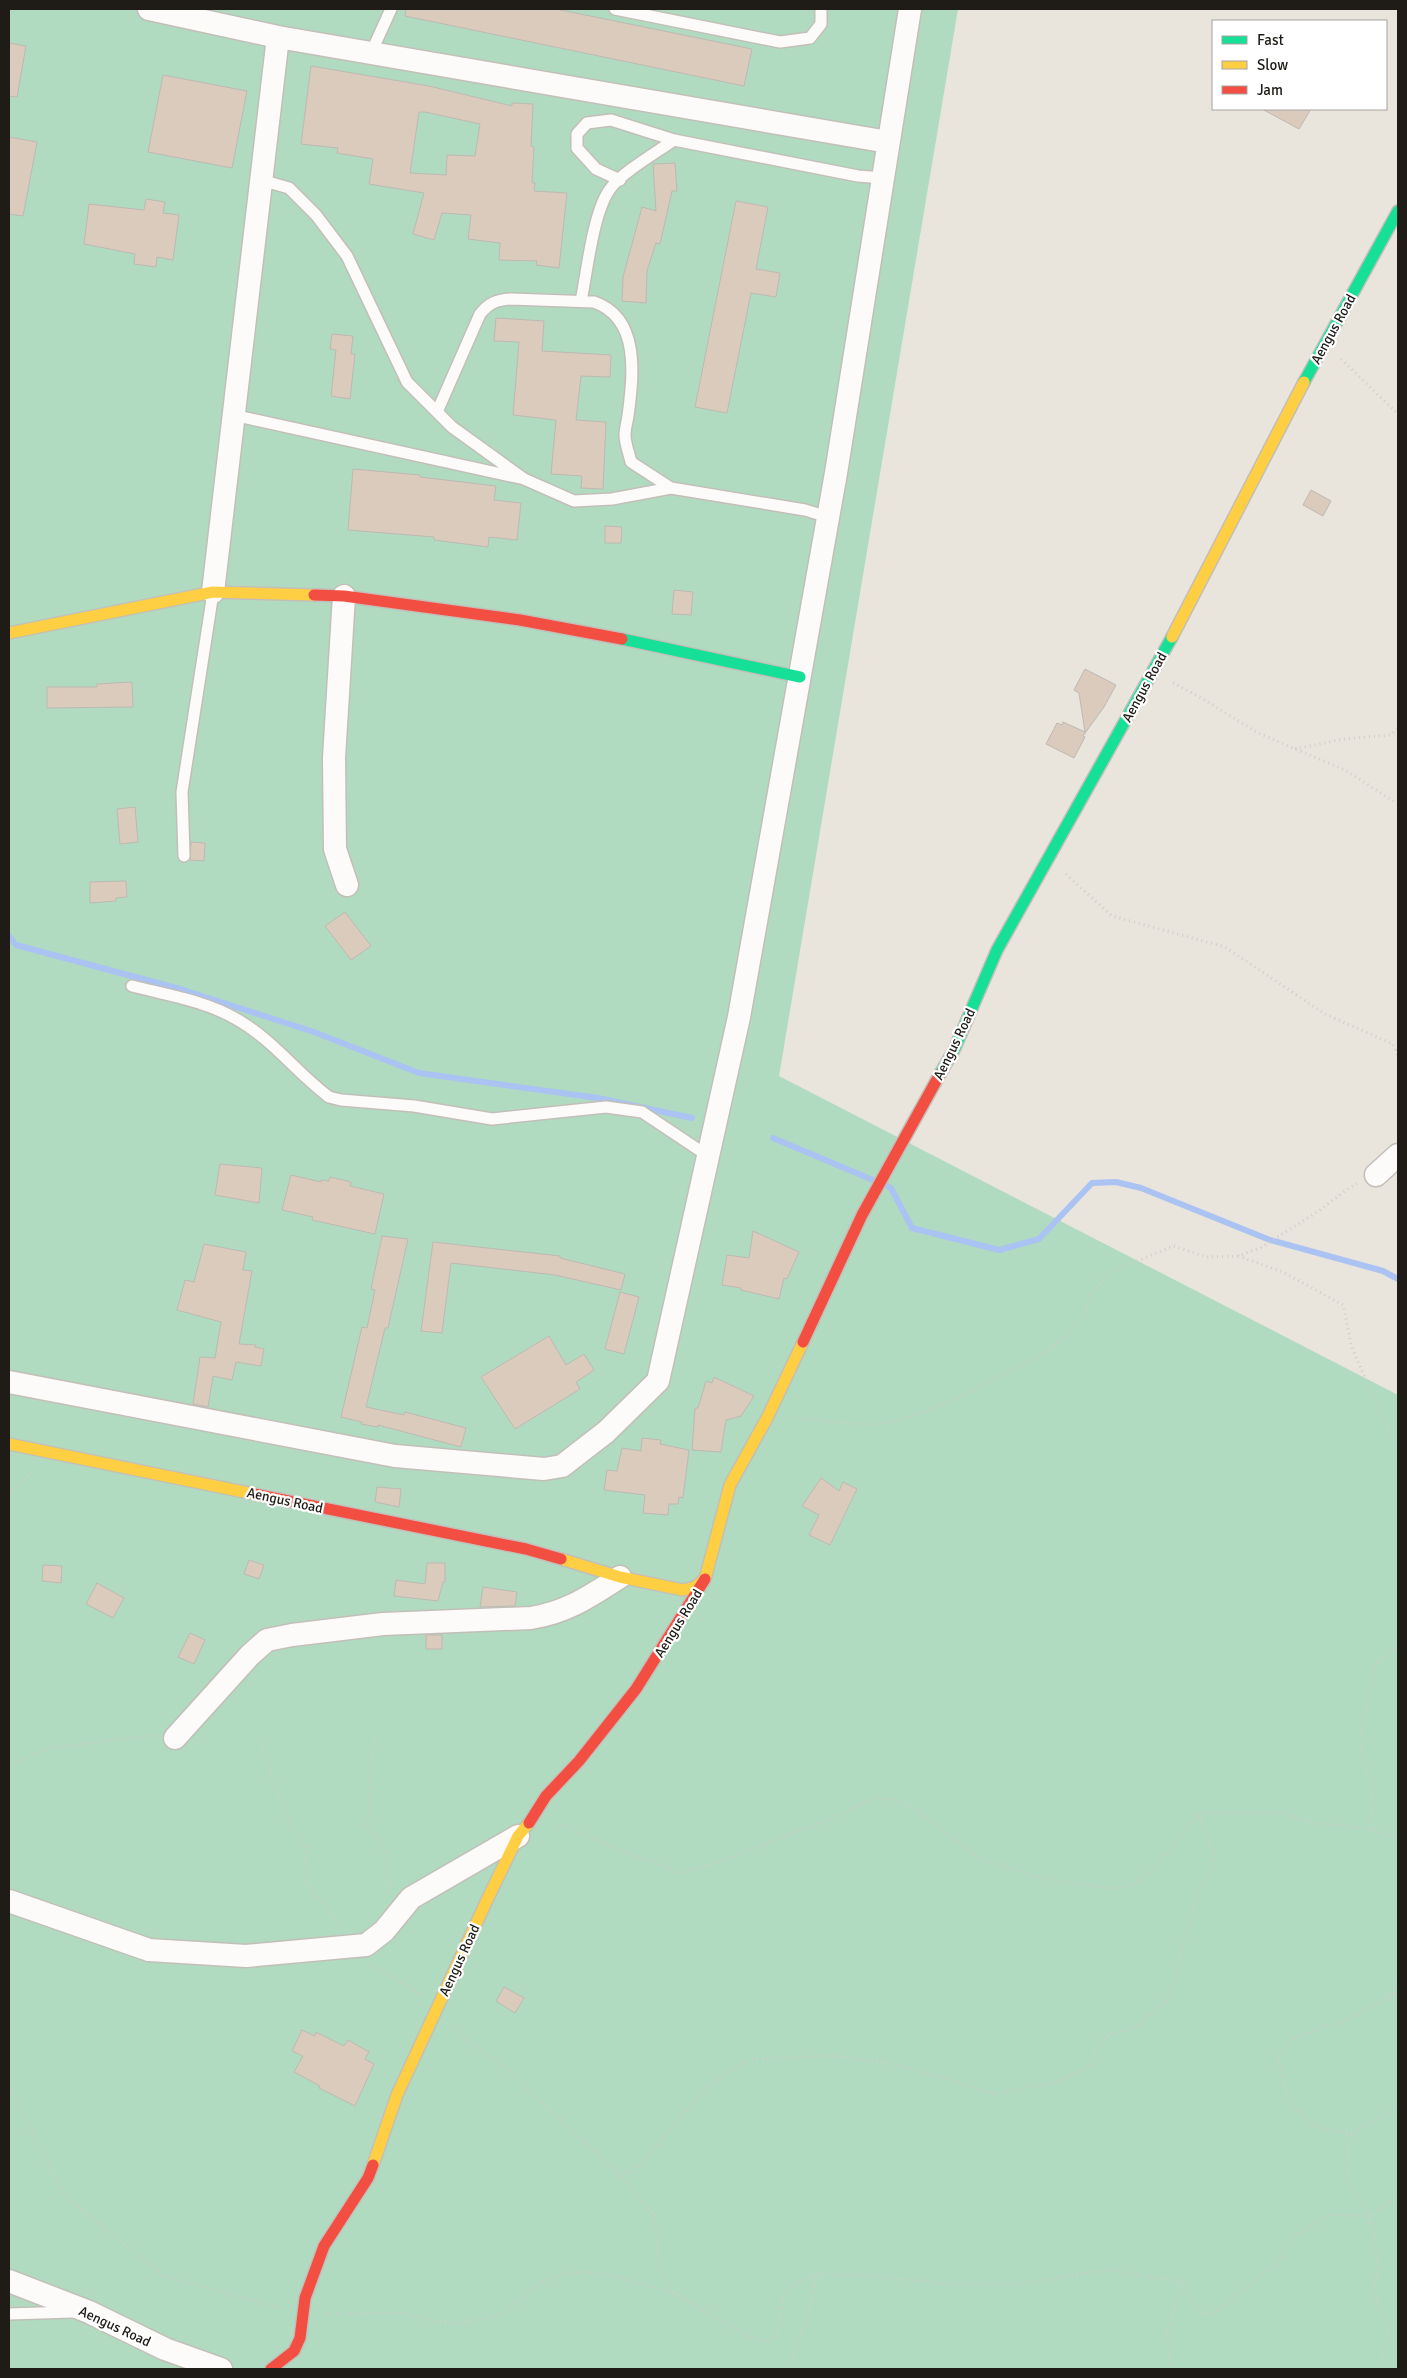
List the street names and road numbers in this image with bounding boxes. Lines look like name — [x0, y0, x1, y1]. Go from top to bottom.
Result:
street label: Aengus Road — [1307, 291, 1360, 367]
street label: Aengus Road — [1118, 649, 1171, 725]
street label: Aengus Road — [930, 1006, 979, 1083]
street label: Aengus Road — [245, 1484, 324, 1517]
street label: Aengus Road — [651, 1586, 706, 1661]
street label: Aengus Road — [435, 1922, 483, 1999]
street label: Aengus Road — [76, 2302, 153, 2350]

